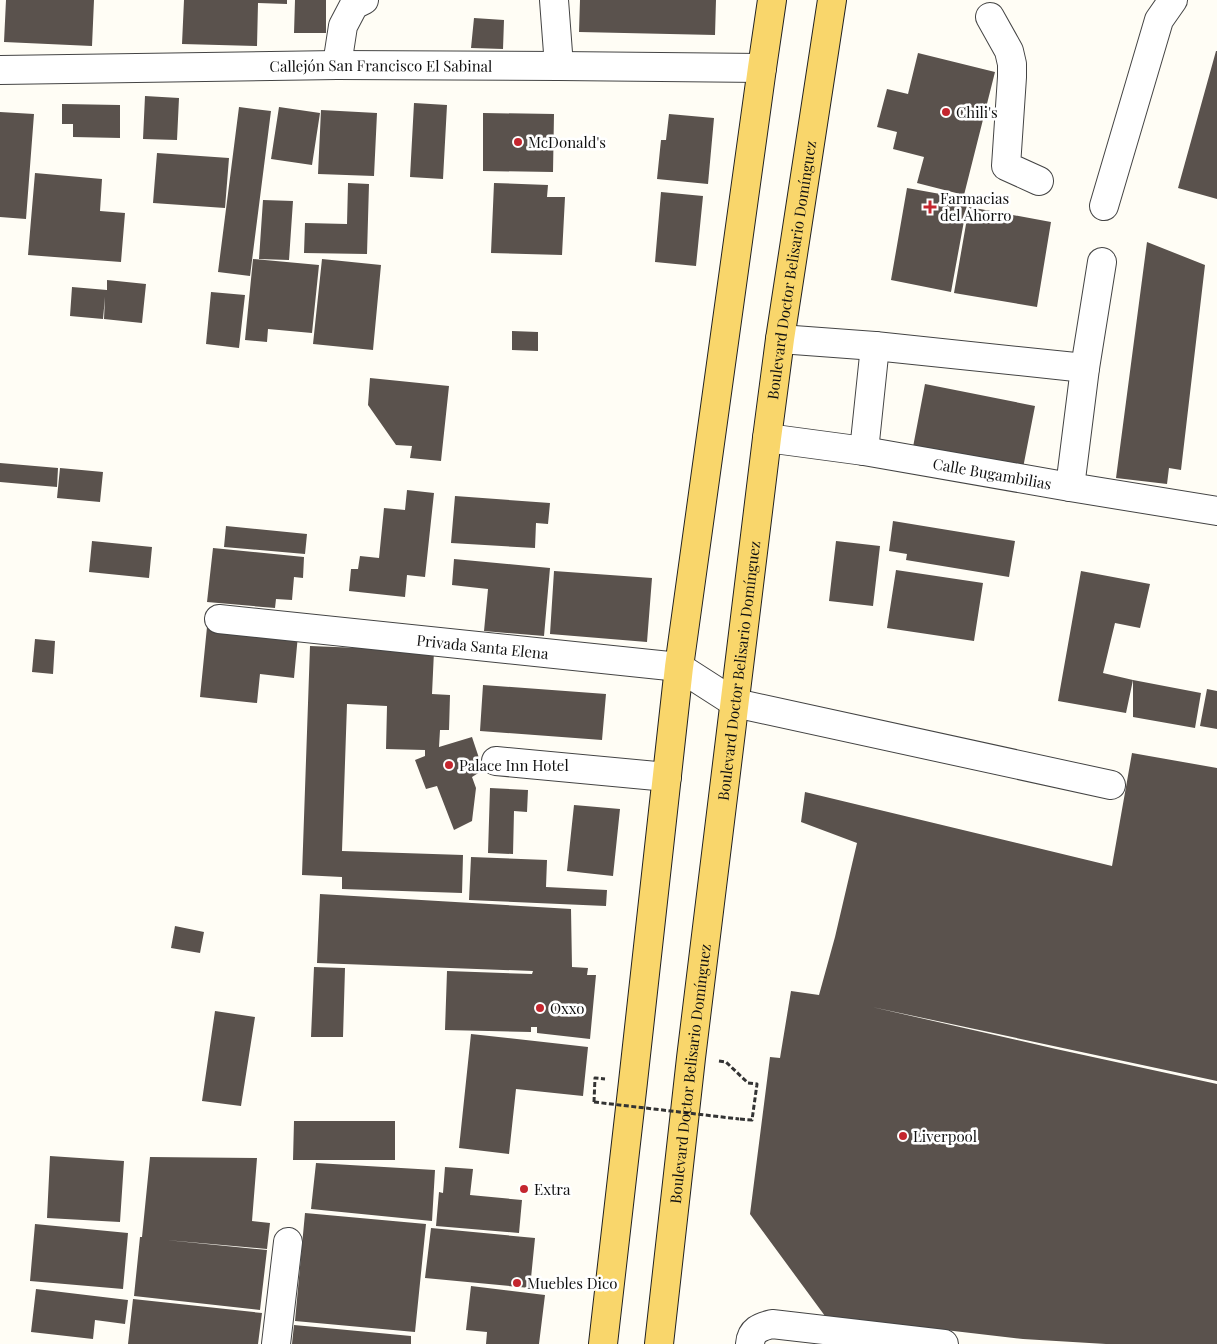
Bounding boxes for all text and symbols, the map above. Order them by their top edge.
street label: Callejón San Francisco El Sabinal [269,55,492,76]
place label: Chili's [956,102,998,122]
marker: Chili's [940,106,952,118]
place label: McDonald's [528,132,606,152]
marker: McDonald's [512,136,524,148]
street label: Boulevard Doctor Belisario Domínguez [762,139,820,401]
place label: Farmacias del Ahorro [940,188,1012,225]
marker: Farmacias del Ahorro [924,201,936,213]
street label: Calle Bugambilias [931,453,1053,494]
street label: Boulevard Doctor Belisario Domínguez [713,540,764,802]
street label: Privada Santa Elena [416,630,550,663]
place label: Palace Inn Hotel [459,755,569,775]
marker: Palace Inn Hotel [443,759,455,771]
street label: Boulevard Doctor Belisario Domínguez [665,943,715,1205]
place label: Oxxo [550,998,584,1018]
marker: Oxxo [534,1002,546,1014]
place label: Liverpool [913,1126,977,1146]
marker: Liverpool [897,1130,909,1142]
place label: Extra [534,1179,571,1199]
marker: Extra [518,1183,530,1195]
place label: Muebles Dico [527,1273,617,1293]
marker: Muebles Dico [511,1277,523,1289]

